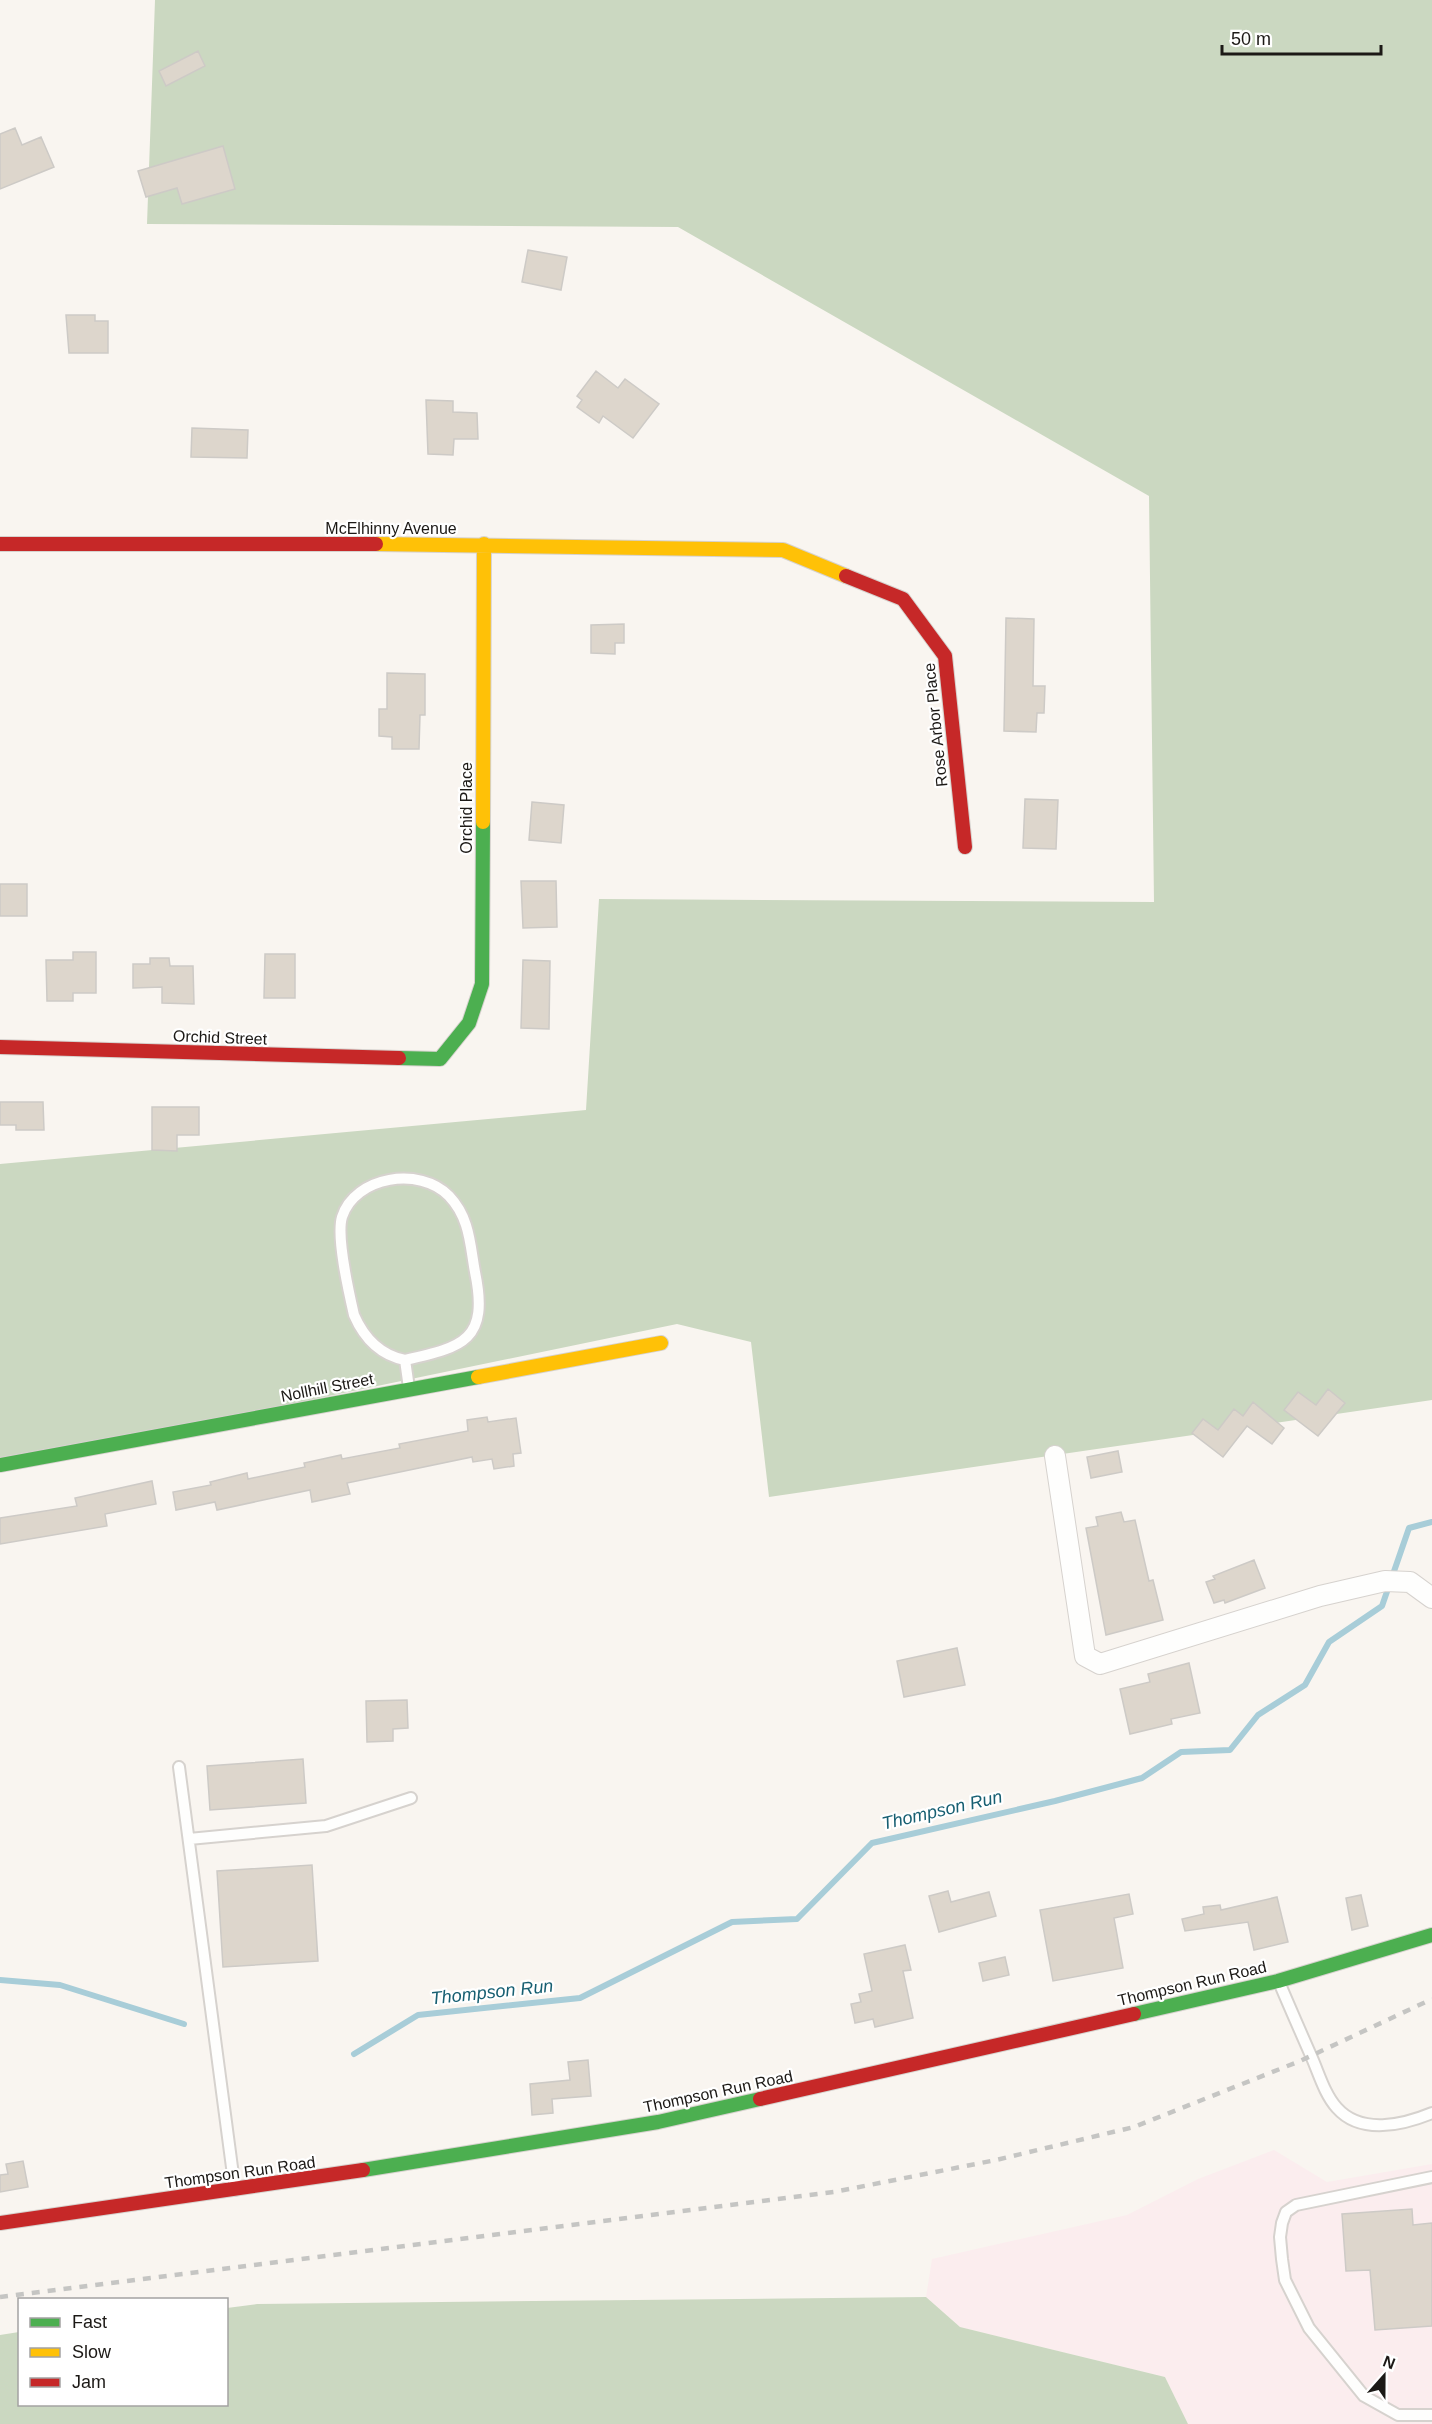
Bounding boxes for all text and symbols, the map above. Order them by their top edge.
scale bar [1222,18,1381,56]
text: 50 m [1231,29,1271,49]
street label: McElhinny Avenue [325,520,457,537]
street label: Rose Arbor Place [921,662,950,788]
street label: Orchid Place [458,762,475,854]
street label: Orchid Street [173,1027,268,1048]
street label: Nollhill Street [279,1370,376,1405]
water label: Thompson Run [880,1786,1004,1834]
street label: Thompson Run Road [1116,1958,1268,2009]
water label: Thompson Run [430,1976,554,2008]
street label: Thompson Run Road [642,2067,794,2116]
street label: Thompson Run Road [164,2153,317,2191]
legend [18,2298,228,2406]
text: Fast [72,2312,107,2332]
text: Slow [72,2342,112,2362]
north arrow [1354,2346,1414,2406]
text: N [1381,2352,1398,2372]
text: Jam [72,2372,106,2392]

